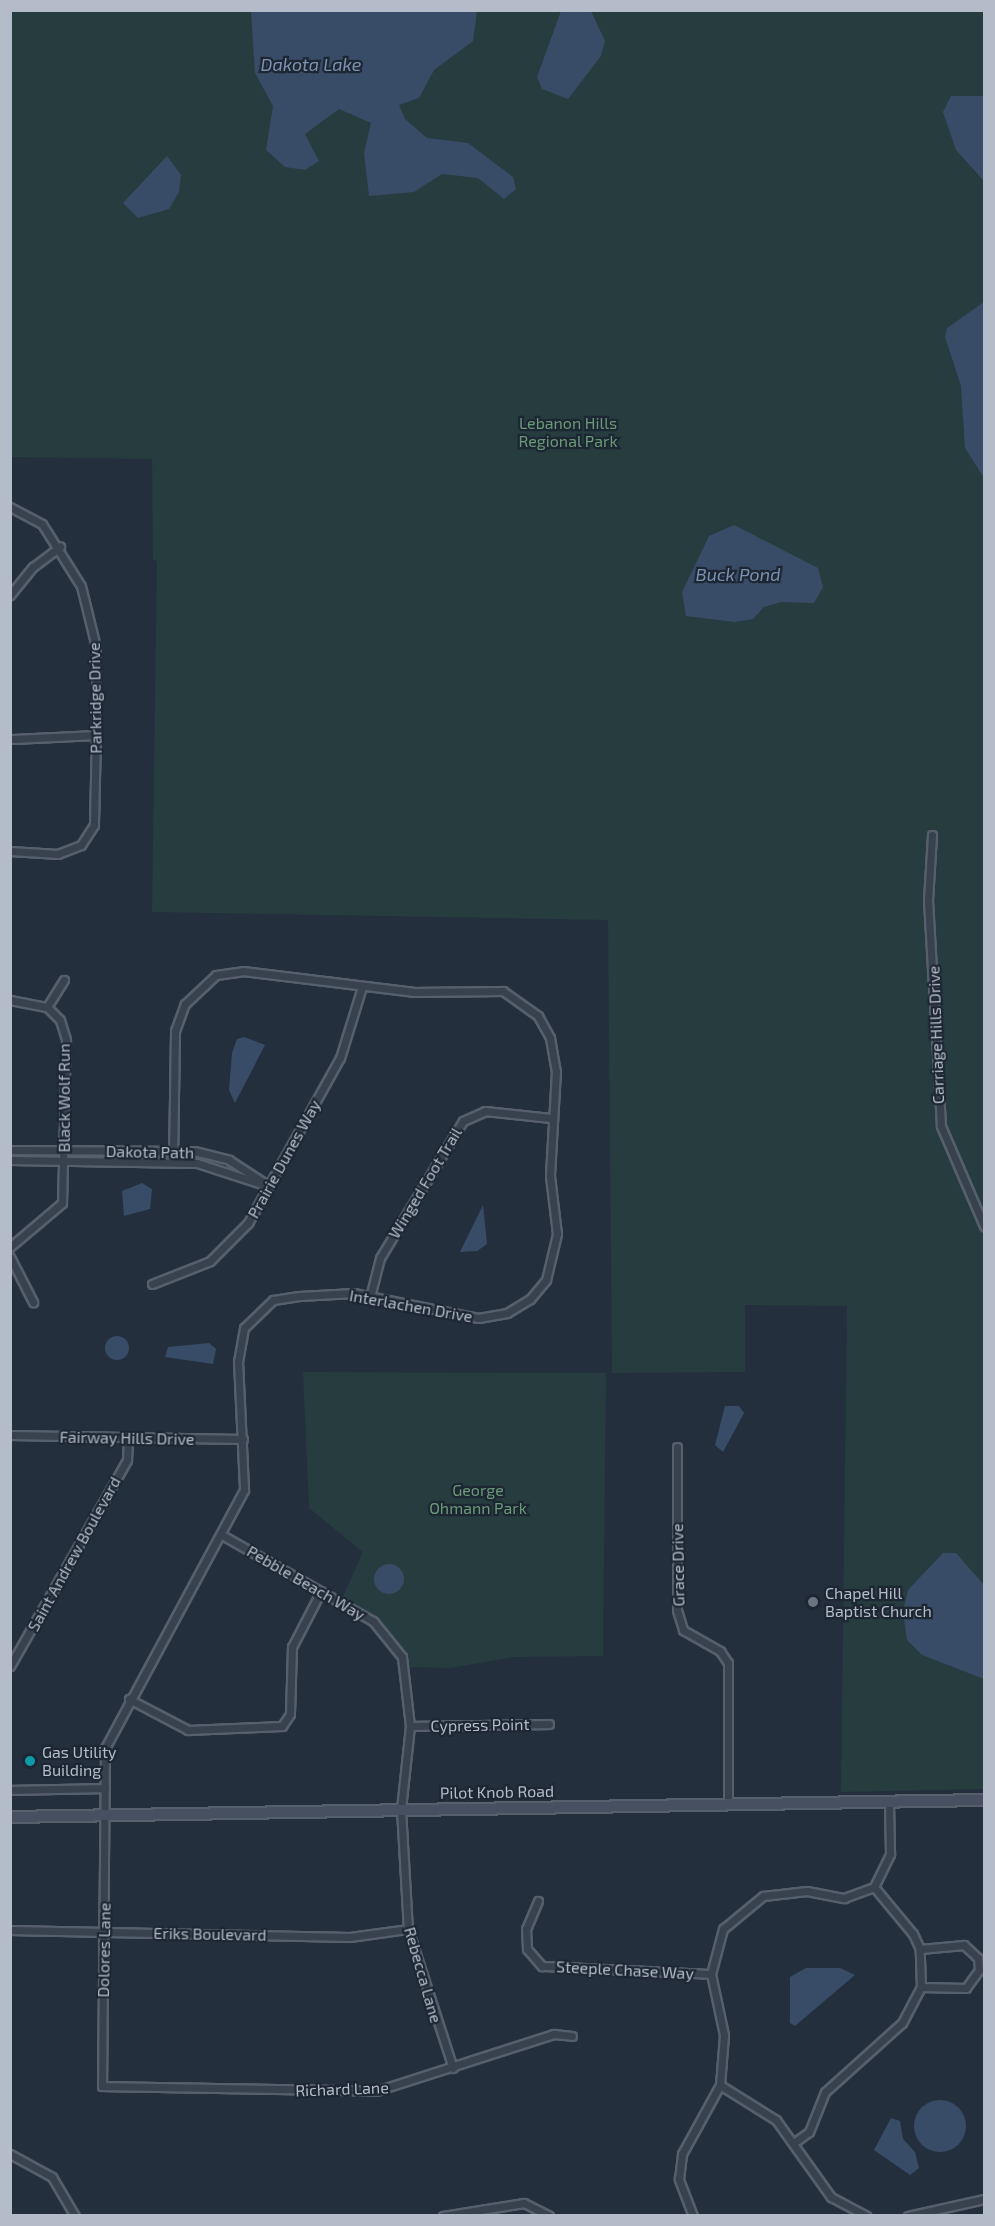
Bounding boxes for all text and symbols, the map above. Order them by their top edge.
water label: Dakota Lake [260,53,362,75]
park label: Lebanon Hills Regional Park [518,413,618,451]
water label: Buck Pond [696,563,780,585]
street label: Parkridge Drive [84,642,106,754]
street label: Carriage Hills Drive [924,966,948,1104]
street label: Black Wolf Run [54,1043,74,1153]
street label: Prairie Dunes Way [243,1096,325,1222]
street label: Winged Foot Trail [384,1124,466,1242]
street label: Dakota Path [106,1142,194,1162]
street label: Interlachen Drive [348,1286,474,1326]
street label: Fairway Hills Drive [59,1427,195,1449]
street label: Saint Andrew Boulevard [23,1473,125,1635]
park label: George Ohmann Park [429,1480,527,1518]
street label: Grace Drive [668,1523,688,1607]
street label: Pebble Beach Way [243,1541,369,1625]
place label: Chapel Hill Baptist Church [825,1583,932,1621]
marker: Chapel Hill Baptist Church [806,1595,820,1609]
street label: Cypress Point [430,1715,530,1735]
place label: Gas Utility Building [42,1742,117,1780]
marker: Gas Utility Building [23,1754,37,1768]
street label: Pilot Knob Road [440,1781,554,1803]
street label: Dolores Lane [94,1902,114,1998]
street label: Eriks Boulevard [153,1923,267,1945]
street label: Rebecca Lane [400,1925,446,2025]
street label: Steeple Chase Way [556,1957,694,1983]
street label: Richard Lane [295,2078,389,2100]

